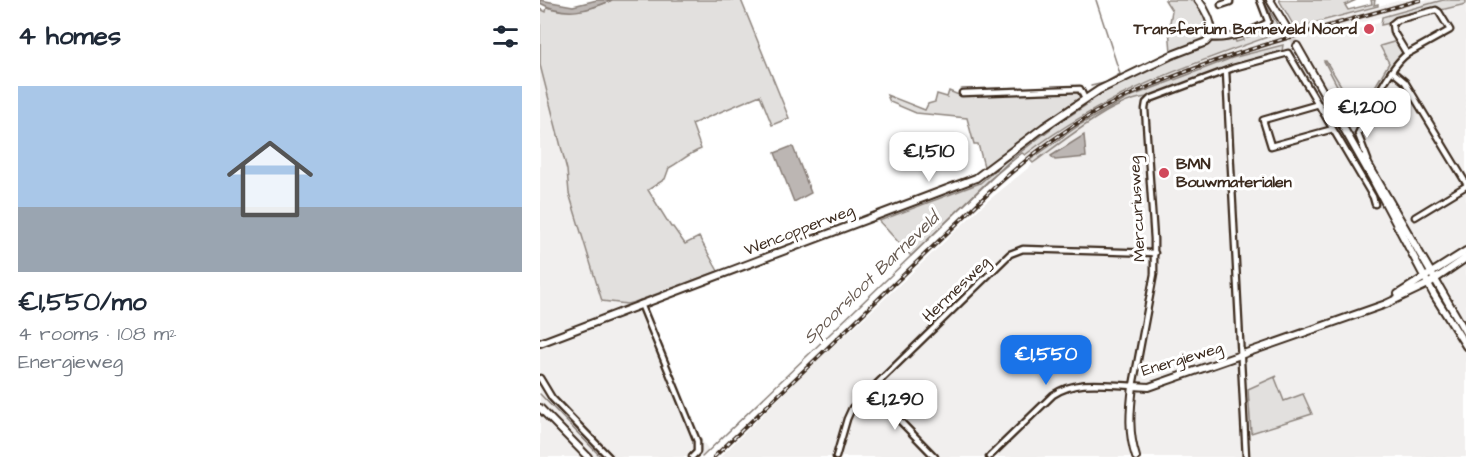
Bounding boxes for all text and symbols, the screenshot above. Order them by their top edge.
text: 4 homes [18,18,121,54]
place label: Transferium Barneveld Noord [1133,18,1358,40]
icon: filters [489,20,522,53]
marker: Transferium Barneveld Noord [1362,22,1376,36]
pin: €1,200 [1318,88,1416,139]
text: €1,200 [1338,93,1396,121]
icon: home [216,125,324,233]
pin: €1,510 [880,132,978,183]
text: €1,510 [903,137,955,165]
place label: BMN Bouwmaterialen [1176,153,1292,193]
street label: Mercuriusweg [1123,155,1152,263]
marker: BMN Bouwmaterialen [1157,166,1171,180]
street label: Wencopperweg [741,199,857,262]
water label: Spoorsloot Barneveld [798,204,947,350]
street label: Hermesweg [917,251,995,328]
text: €1,550/mo [18,284,147,320]
text: 4 rooms · 108 m² [18,320,177,348]
pin: €1,550 [997,335,1095,386]
street label: Energieweg [1139,336,1226,383]
text: €1,550 [1015,340,1077,368]
text: Energieweg [18,348,123,376]
pin: €1,290 [846,380,944,431]
text: €1,290 [866,385,924,413]

